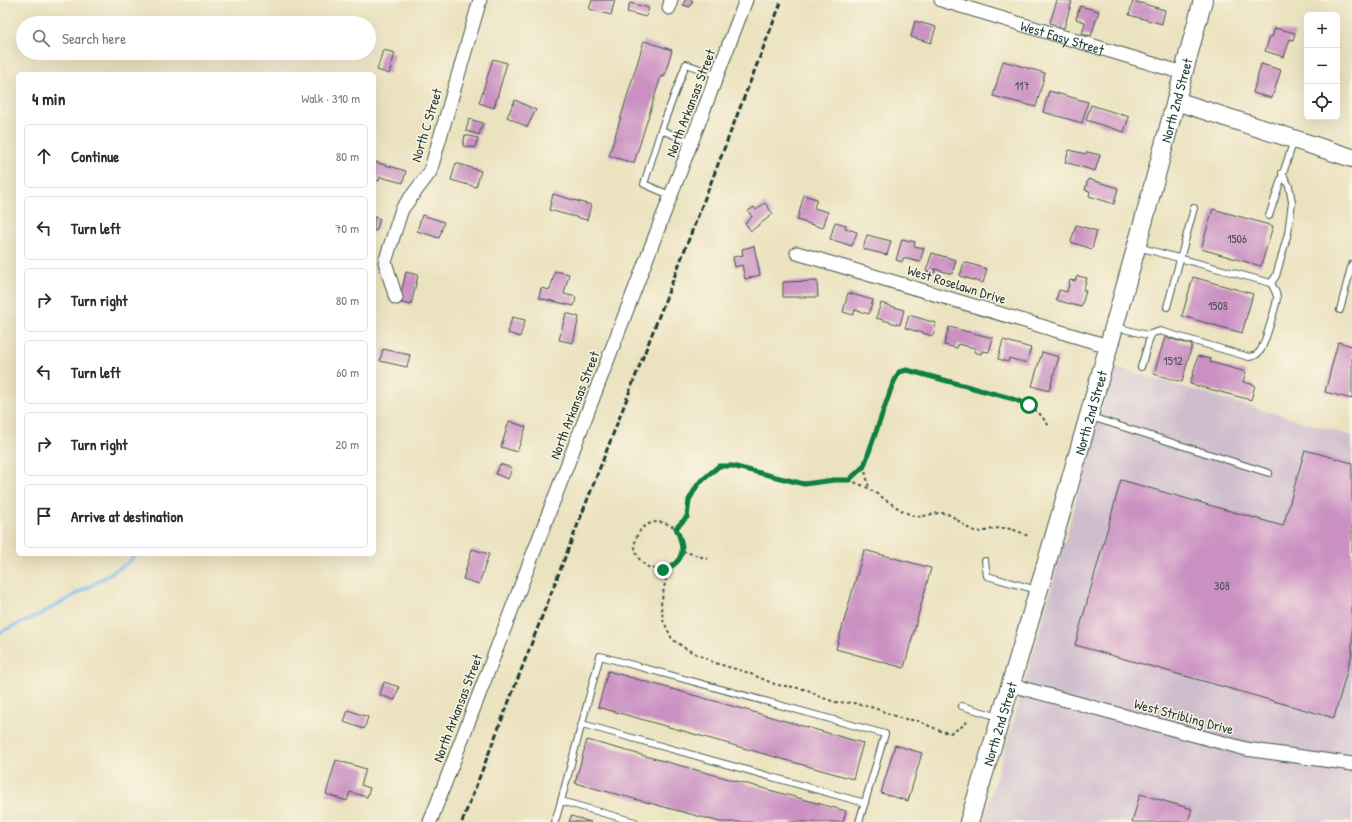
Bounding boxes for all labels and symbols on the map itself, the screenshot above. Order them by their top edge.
street label: West Easy Street [1018,15,1107,58]
street label: North Arkansas Street [661,46,719,160]
street label: North 2nd Street [1155,56,1196,144]
house number: 117 [1015,77,1029,94]
street label: North C Street [406,86,446,164]
house number: 1506 [1227,230,1247,247]
street label: West Roselawn Drive [905,260,1009,308]
house number: 1508 [1208,297,1228,314]
street label: North Arkansas Street [545,348,603,462]
house number: 1512 [1163,352,1183,369]
street label: North 2nd Street [1069,368,1111,457]
route start [1020,396,1038,414]
route end [654,561,672,579]
house number: 308 [1214,577,1230,594]
street label: North Arkansas Street [428,651,486,765]
street label: North 2nd Street [977,679,1021,768]
street label: West Stribling Drive [1132,694,1236,739]

